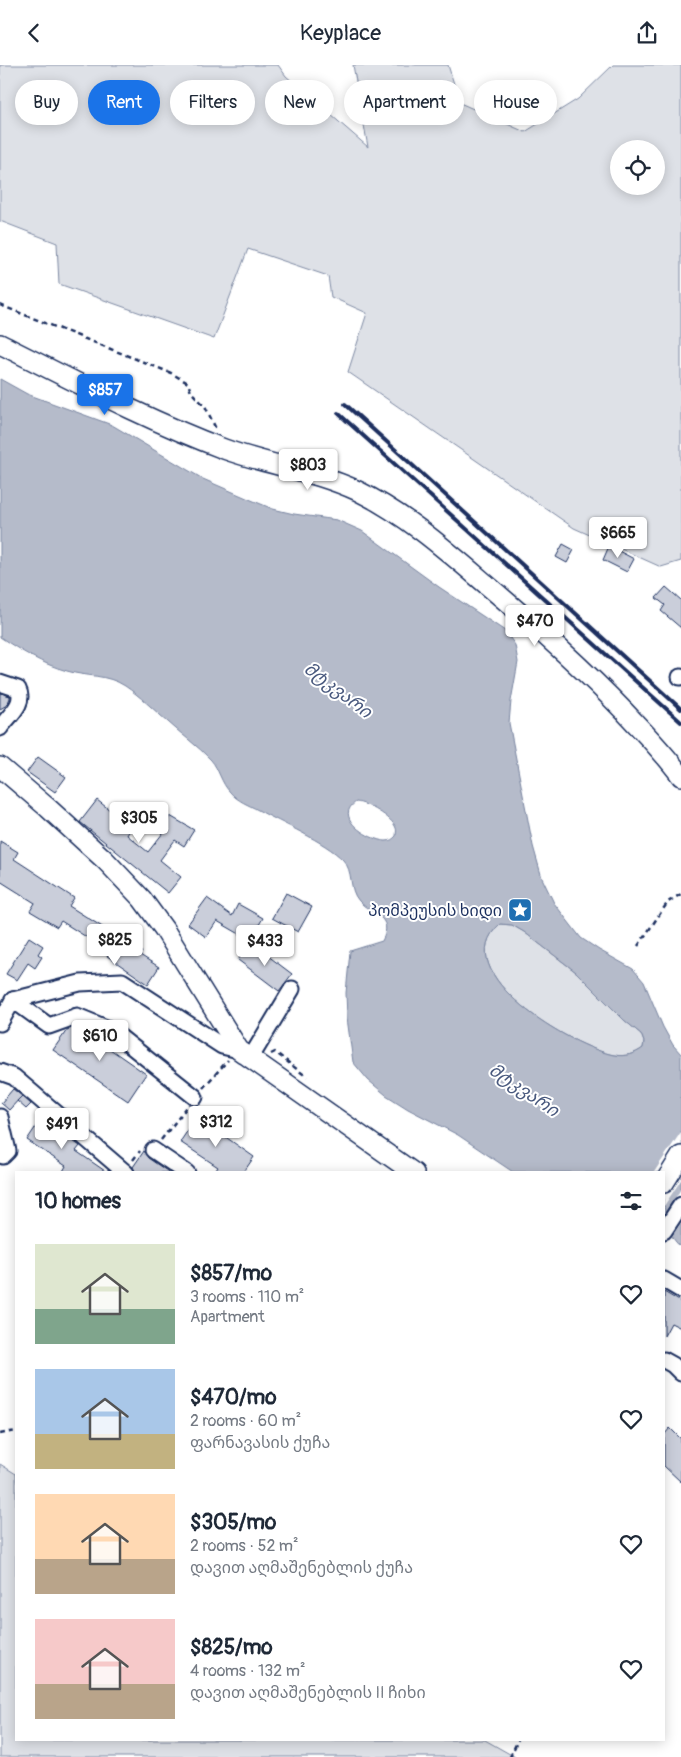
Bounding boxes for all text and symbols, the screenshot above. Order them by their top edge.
icon: back [20,19,48,47]
text: Keyplace [300,19,381,47]
icon: share [633,19,661,47]
chip: Buy [15,80,78,125]
chip: Rent [88,80,160,125]
chip: Filters [170,80,255,125]
chip: New [265,80,334,125]
chip: Apartment [344,80,464,125]
chip: House [474,80,557,125]
map controls [610,140,665,195]
button: locate [610,140,665,195]
pin: $857 [75,373,135,416]
text: $857 [88,380,122,400]
pin: $803 [278,449,338,491]
text: $803 [290,455,326,475]
pin: $665 [588,517,648,559]
text: $665 [600,523,636,543]
pin: $470 [505,605,565,647]
text: $470 [516,611,554,631]
water label: მტკვარი [299,657,377,724]
pin: $305 [109,801,169,844]
text: $305 [120,808,158,828]
place icon: პომპეუსის ხიდი [507,897,533,923]
place label: პომპეუსის ხიდი [368,901,502,921]
pin: $825 [85,923,145,966]
pin: $433 [235,925,295,967]
text: $825 [98,930,132,950]
text: $433 [247,931,283,951]
pin: $610 [70,1019,130,1062]
text: $610 [82,1026,118,1046]
water label: მტკვარი [484,1059,564,1123]
pin: $312 [186,1105,246,1148]
pin: $491 [32,1107,92,1150]
text: $312 [200,1112,232,1132]
text: $491 [46,1114,78,1134]
icon: filters [617,1187,645,1215]
text: 10 homes [35,1188,121,1215]
text: $857/mo [190,1260,272,1287]
icon: home [75,1264,135,1324]
icon: heart [617,1280,645,1308]
text: 3 rooms · 110 m² [190,1287,304,1307]
text: Apartment [190,1307,265,1327]
text: $470/mo [190,1384,276,1411]
icon: home [75,1389,135,1449]
icon: heart [617,1405,645,1433]
text: 2 rooms · 60 m² [190,1411,301,1431]
text: ფარნავასის ქუჩა [190,1433,330,1453]
text: $305/mo [190,1509,276,1536]
icon: home [75,1514,135,1574]
icon: heart [617,1530,645,1558]
text: 2 rooms · 52 m² [190,1536,299,1556]
text: დავით აღმაშენებლის ქუჩა [190,1558,413,1578]
text: $825/mo [190,1634,273,1661]
icon: home [75,1639,135,1699]
icon: heart [617,1655,645,1683]
text: 4 rooms · 132 m² [190,1661,305,1681]
text: დავით აღმაშენებლის II ჩიხი [190,1683,426,1703]

